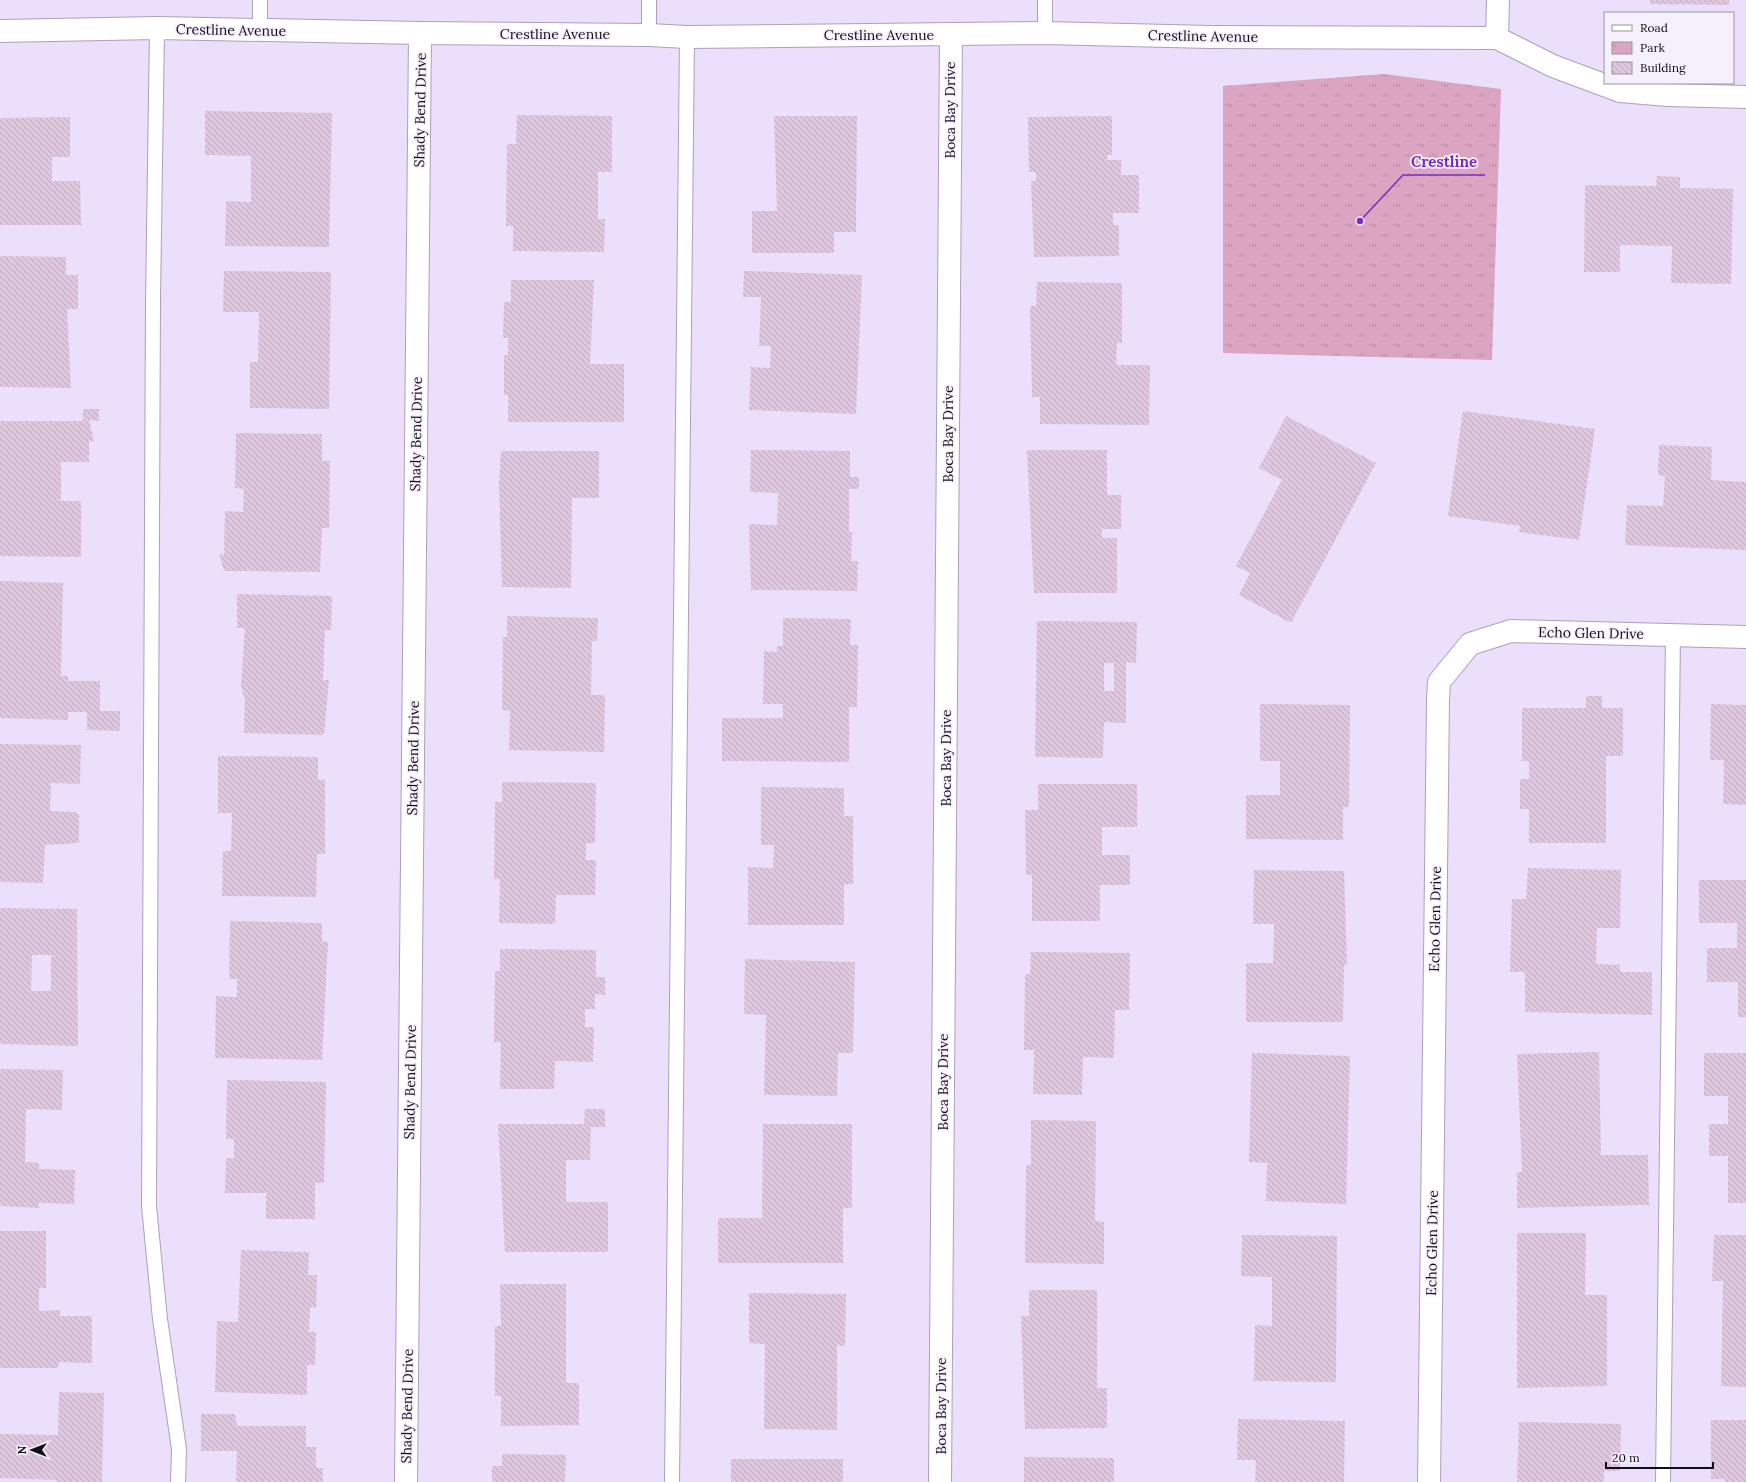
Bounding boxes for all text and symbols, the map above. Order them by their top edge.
legend [1604,12,1734,84]
street label: Crestline Avenue [176,20,287,40]
text: Road [1640,20,1668,35]
street label: Crestline Avenue [500,25,611,43]
street label: Crestline Avenue [824,26,935,44]
street label: Crestline Avenue [1148,26,1259,46]
text: Park [1640,40,1666,55]
street label: Shady Bend Drive [410,52,430,168]
text: Building [1640,60,1686,75]
street label: Boca Bay Drive [941,61,959,159]
callout: Crestline [1403,148,1485,175]
text: Crestline [1411,152,1477,171]
street label: Shady Bend Drive [406,376,426,492]
street label: Boca Bay Drive [939,385,957,483]
street label: Echo Glen Drive [1538,623,1644,643]
street label: Shady Bend Drive [403,700,423,816]
street label: Boca Bay Drive [937,709,955,807]
street label: Echo Glen Drive [1425,866,1445,972]
street label: Shady Bend Drive [400,1024,420,1140]
street label: Boca Bay Drive [934,1033,952,1131]
street label: Echo Glen Drive [1422,1190,1442,1296]
street label: Shady Bend Drive [397,1348,417,1464]
street label: Boca Bay Drive [932,1357,950,1455]
north arrow [12,1430,52,1470]
scale bar [1606,1444,1713,1470]
text: N [15,1445,29,1454]
text: 20 m [1612,1450,1640,1465]

